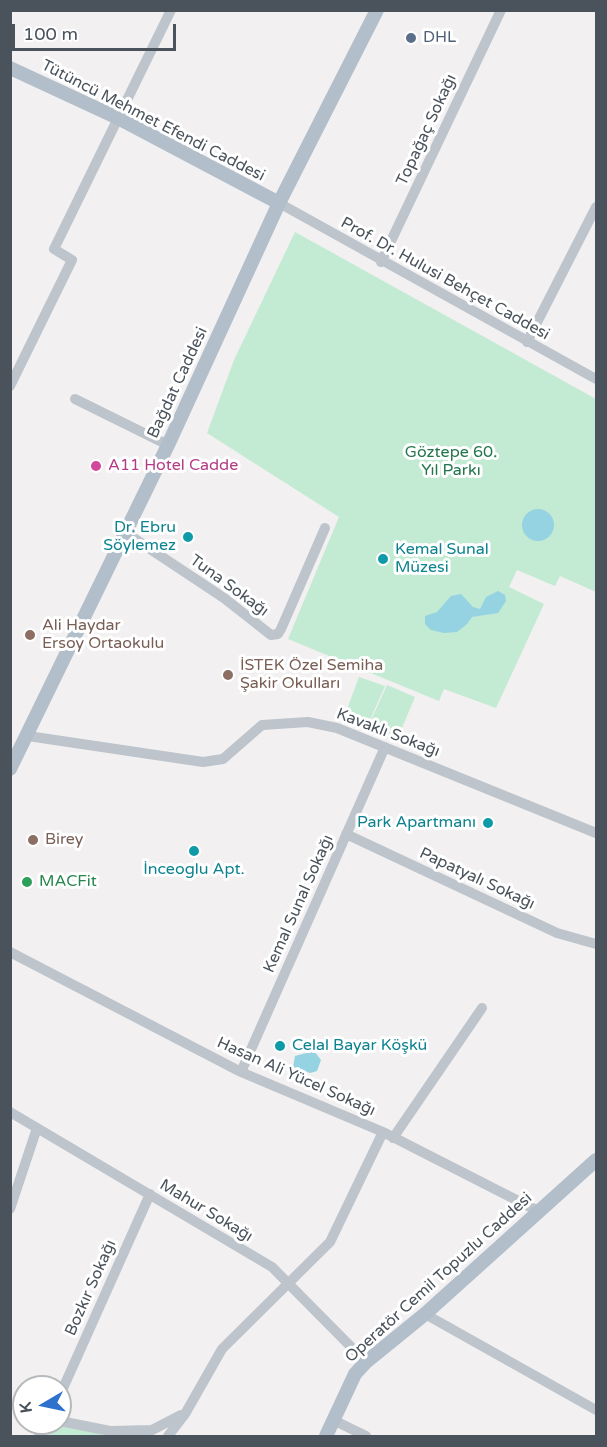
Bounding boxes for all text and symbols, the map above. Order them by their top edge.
scale bar [15,12,178,50]
text: 100 m [23,23,78,45]
place label: DHL [423,28,456,48]
marker: DHL [404,31,418,45]
street label: Tütüncü Mehmet Efendi Caddesi [38,56,268,186]
street label: Topağaç Sokağı [393,71,461,189]
street label: Prof. Dr. Hulusi Behçet Caddesi [337,213,553,345]
street label: Bağdat Caddesi [144,324,212,442]
park label: Göztepe 60. Yıl Parkı [405,443,497,481]
place label: A11 Hotel Cadde [108,456,238,476]
marker: A11 Hotel Cadde [89,459,103,473]
place label: Dr. Ebru Söylemez [103,518,176,556]
marker: Dr. Ebru Söylemez [181,530,195,544]
place label: Kemal Sunal Müzesi [395,540,489,578]
street label: Tuna Sokağı [186,551,272,621]
marker: Kemal Sunal Müzesi [376,552,390,566]
place label: Ali Haydar Ersoy Ortaokulu [42,616,164,654]
marker: Ali Haydar Ersoy Ortaokulu [23,628,37,642]
place label: İSTEK Özel Semiha Şakir Okulları [240,656,383,694]
marker: İSTEK Özel Semiha Şakir Okulları [221,668,235,682]
street label: Kavaklı Sokağı [334,705,442,761]
place label: Park Apartmanı [357,813,476,833]
marker: Park Apartmanı [481,816,495,830]
place label: Birey [45,830,83,850]
street label: Kemal Sunal Sokağı [260,832,338,976]
marker: Birey [26,833,40,847]
marker: İnceoglu Apt. [187,844,201,858]
street label: Papatyalı Sokağı [416,844,538,914]
place label: İnceoglu Apt. [143,860,245,880]
place label: MACFit [39,872,97,892]
marker: MACFit [20,875,34,889]
street label: Hasan Ali Yücel Sokağı [214,1033,378,1121]
place label: Celal Bayar Köşkü [292,1036,427,1056]
marker: Celal Bayar Köşkü [273,1039,287,1053]
street label: Mahur Sokağı [156,1176,256,1246]
street label: Operatör Cemil Topuzlu Caddesi [342,1189,536,1367]
street label: Bozkır Sokağı [61,1237,121,1339]
north arrow [12,1375,72,1435]
text: K [15,1401,37,1414]

